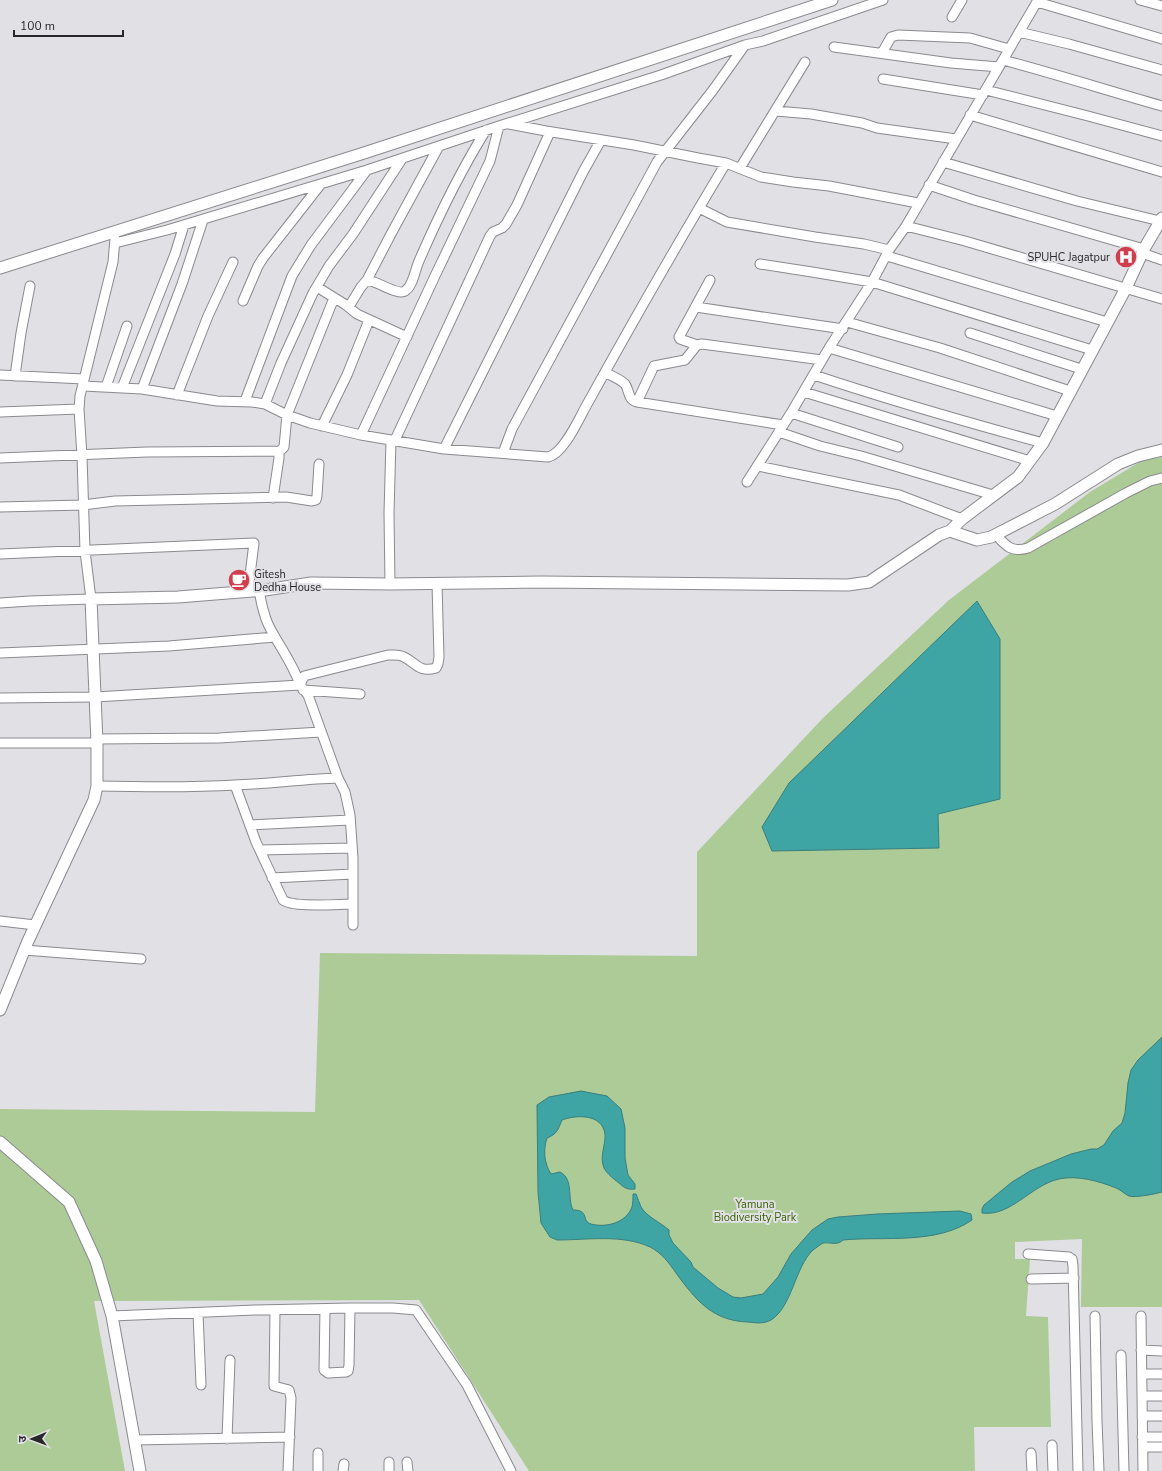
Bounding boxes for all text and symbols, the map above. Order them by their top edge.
scale bar [14,12,123,38]
text: 100 m [20,18,55,34]
hospital icon: SPUHC Jagatpur [1113,244,1139,270]
place label: SPUHC Jagatpur [1028,250,1110,265]
cafe icon: Gitesh Dedha House [226,567,252,593]
place label: Gitesh Dedha House [254,567,321,595]
park label: Yamuna Biodiversity Park [714,1197,797,1225]
north arrow [12,1419,52,1459]
text: उ [15,1435,30,1443]

